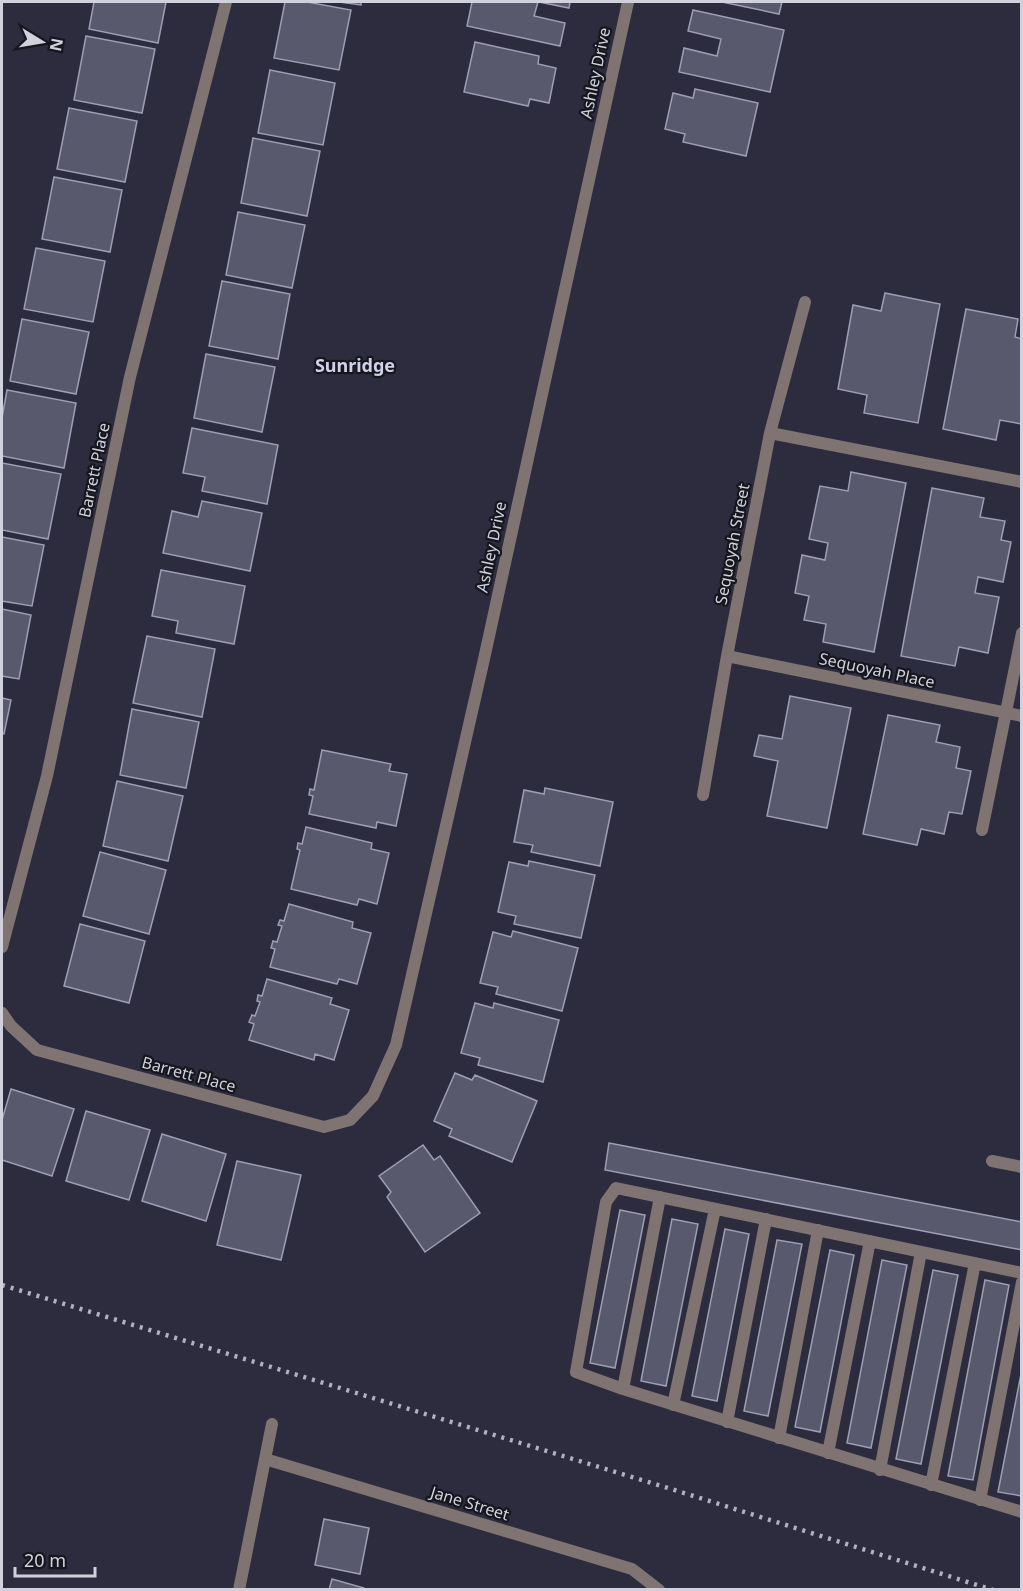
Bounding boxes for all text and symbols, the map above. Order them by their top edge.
north arrow [12,12,72,72]
street label: Ashley Drive [575,25,615,121]
text: N [45,36,69,53]
district label: Sunridge [315,353,395,377]
street label: Barrett Place [73,421,115,519]
street label: Sequoyah Street [709,481,755,606]
street label: Ashley Drive [471,499,511,595]
street label: Sequoyah Place [817,647,937,693]
street label: Barrett Place [140,1051,238,1097]
street label: Jane Street [426,1480,512,1525]
scale bar [15,1540,94,1578]
text: 20 m [24,1548,66,1572]

